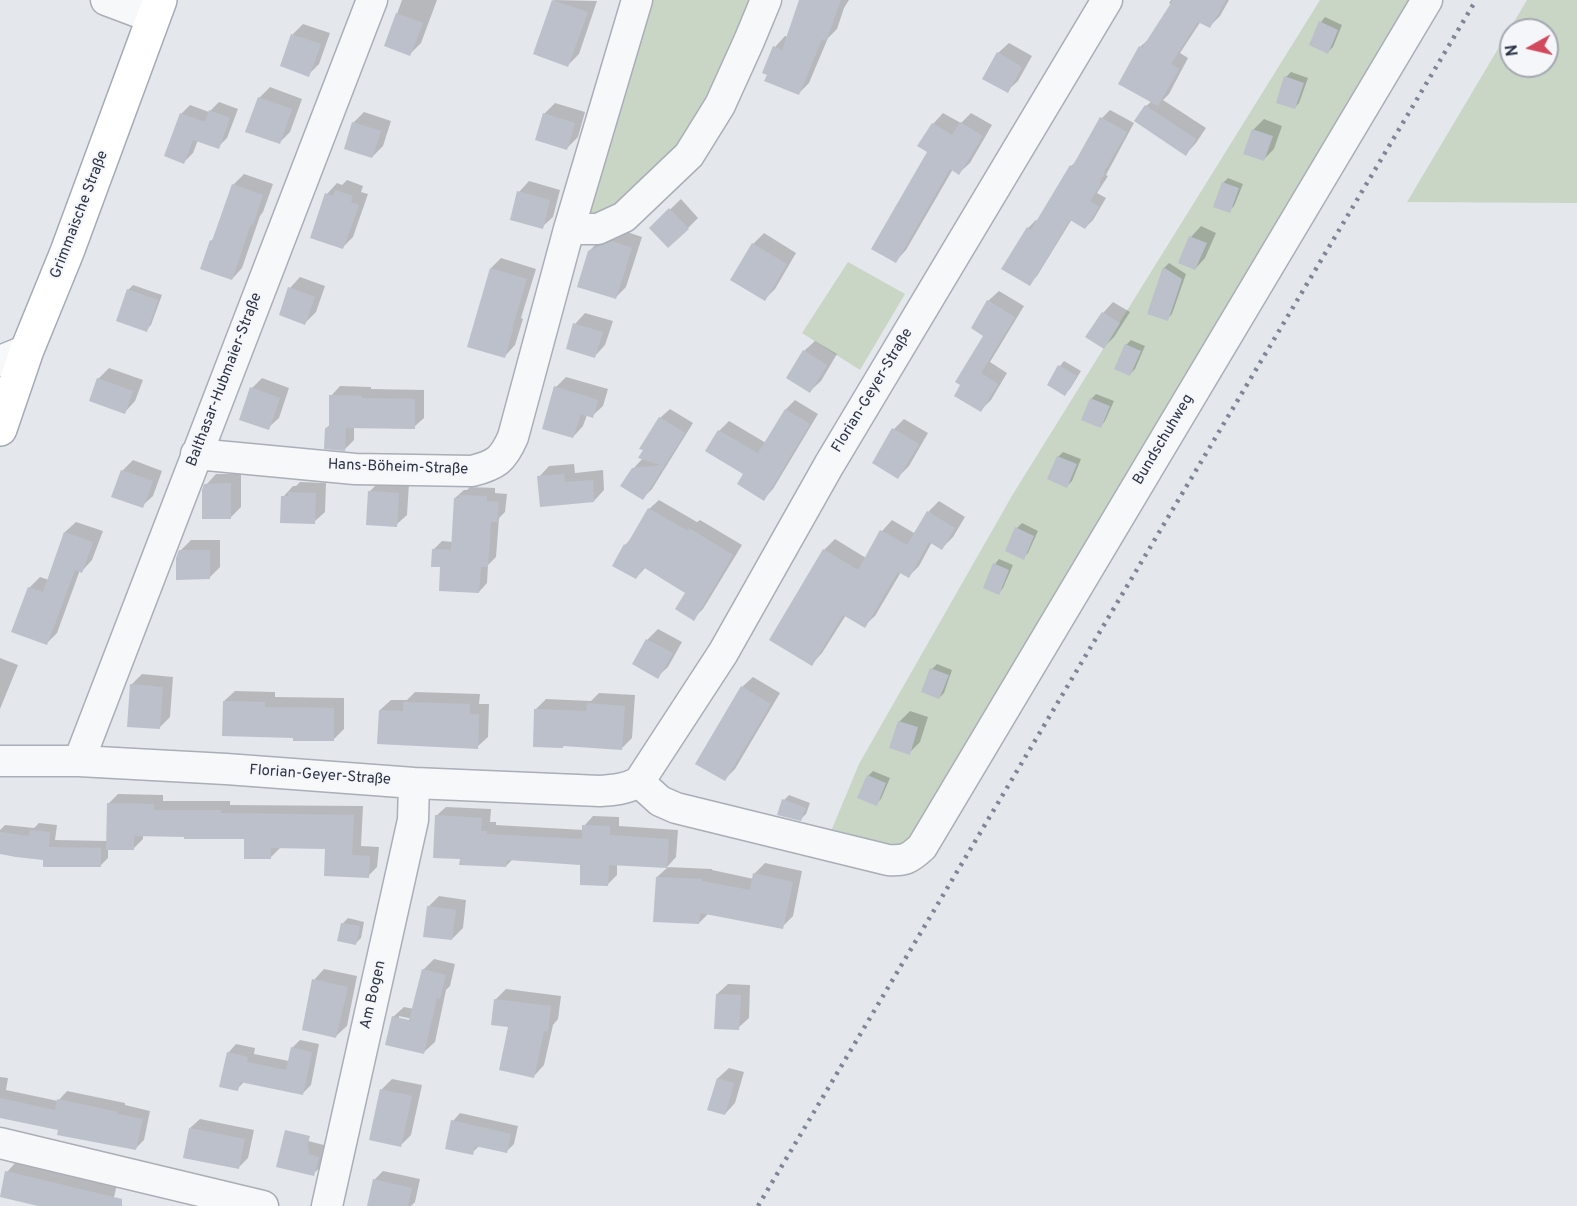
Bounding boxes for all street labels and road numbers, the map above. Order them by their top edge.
street label: Grimmaische Straße [47,148,113,282]
street label: Balthasar-Hubmaier-Straße [183,290,267,470]
street label: Florian-Geyer-Straße [829,326,917,456]
street label: Bundschuhweg [1130,391,1198,489]
street label: Hans-Böheim-Straße [328,457,468,479]
street label: Florian-Geyer-Straße [249,762,391,790]
street label: Am Bogen [357,959,391,1031]

